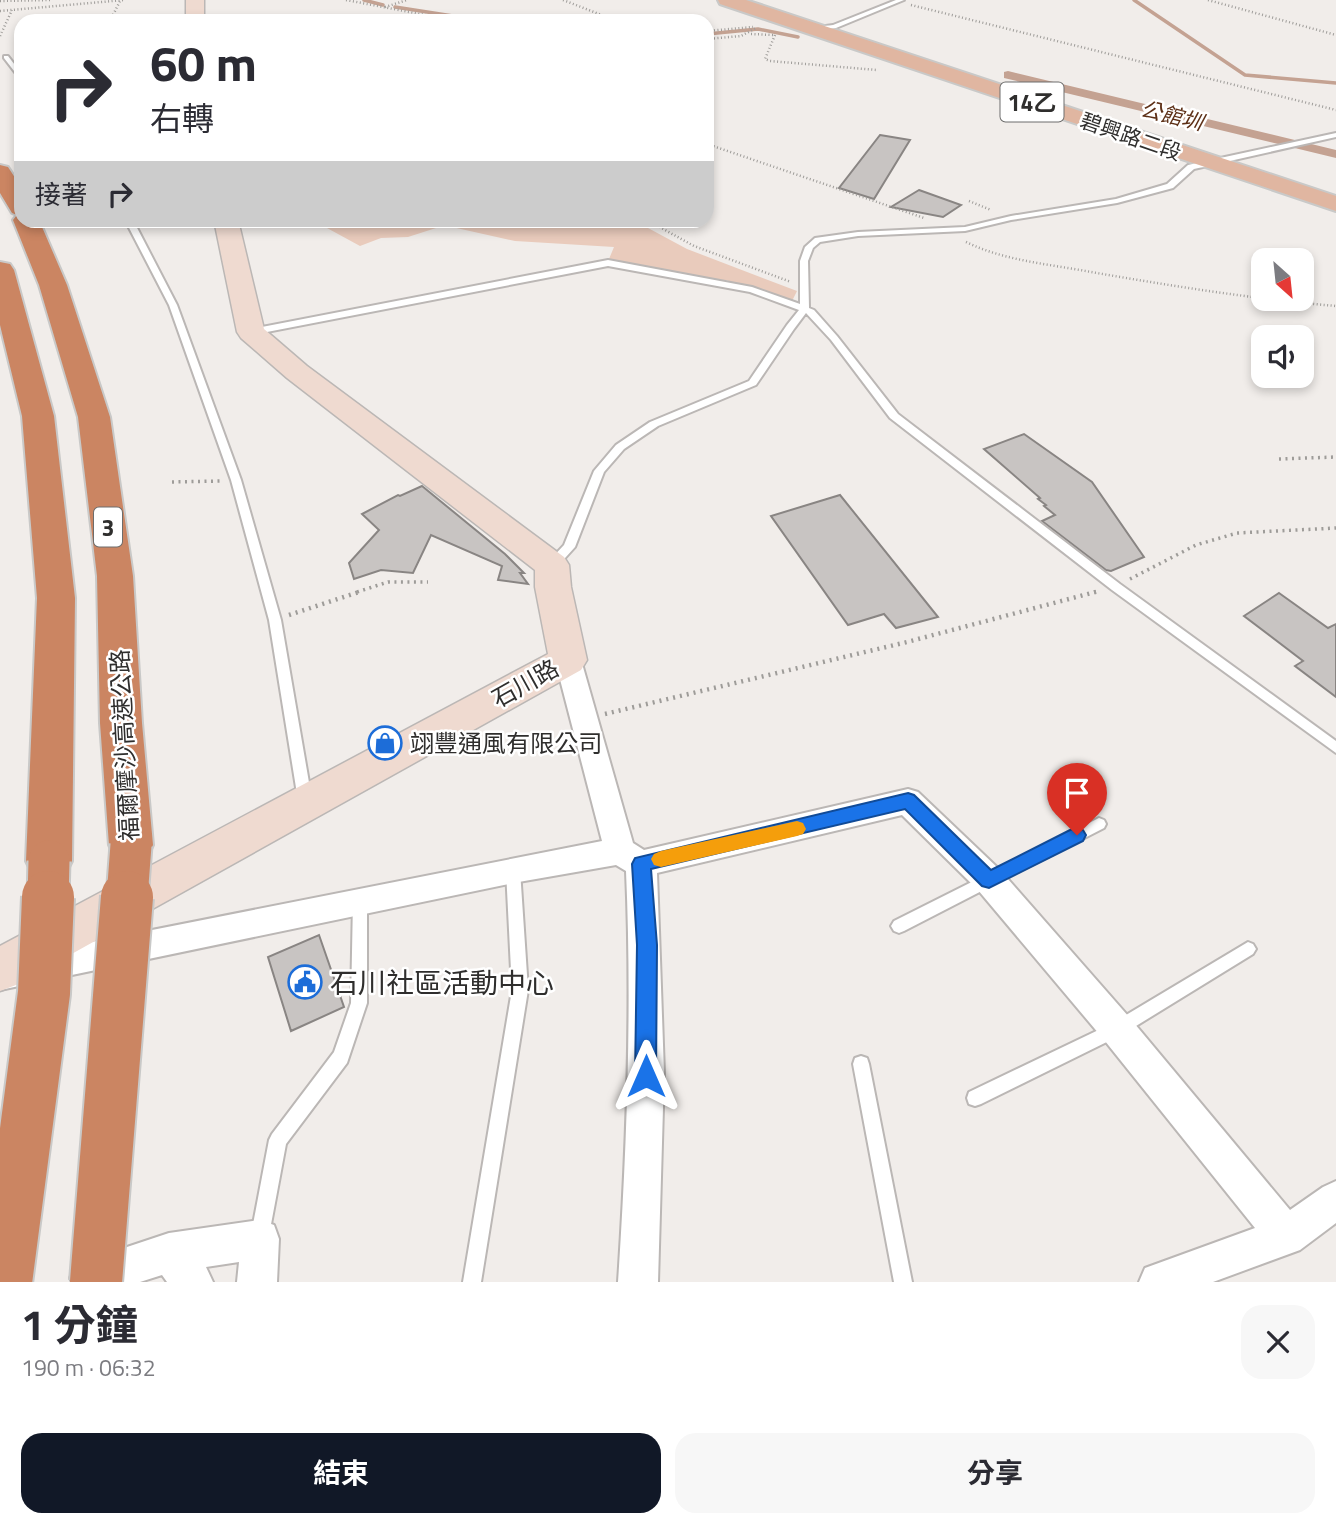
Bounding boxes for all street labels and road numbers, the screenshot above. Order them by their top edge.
road number: 14乙 [1000,82,1064,122]
street label: 碧興路二段 [1076,104,1186,168]
road number: 3 [94,508,122,547]
street label: 福爾摩沙高速公路 [101,648,147,842]
street label: 石川路 [485,650,565,716]

